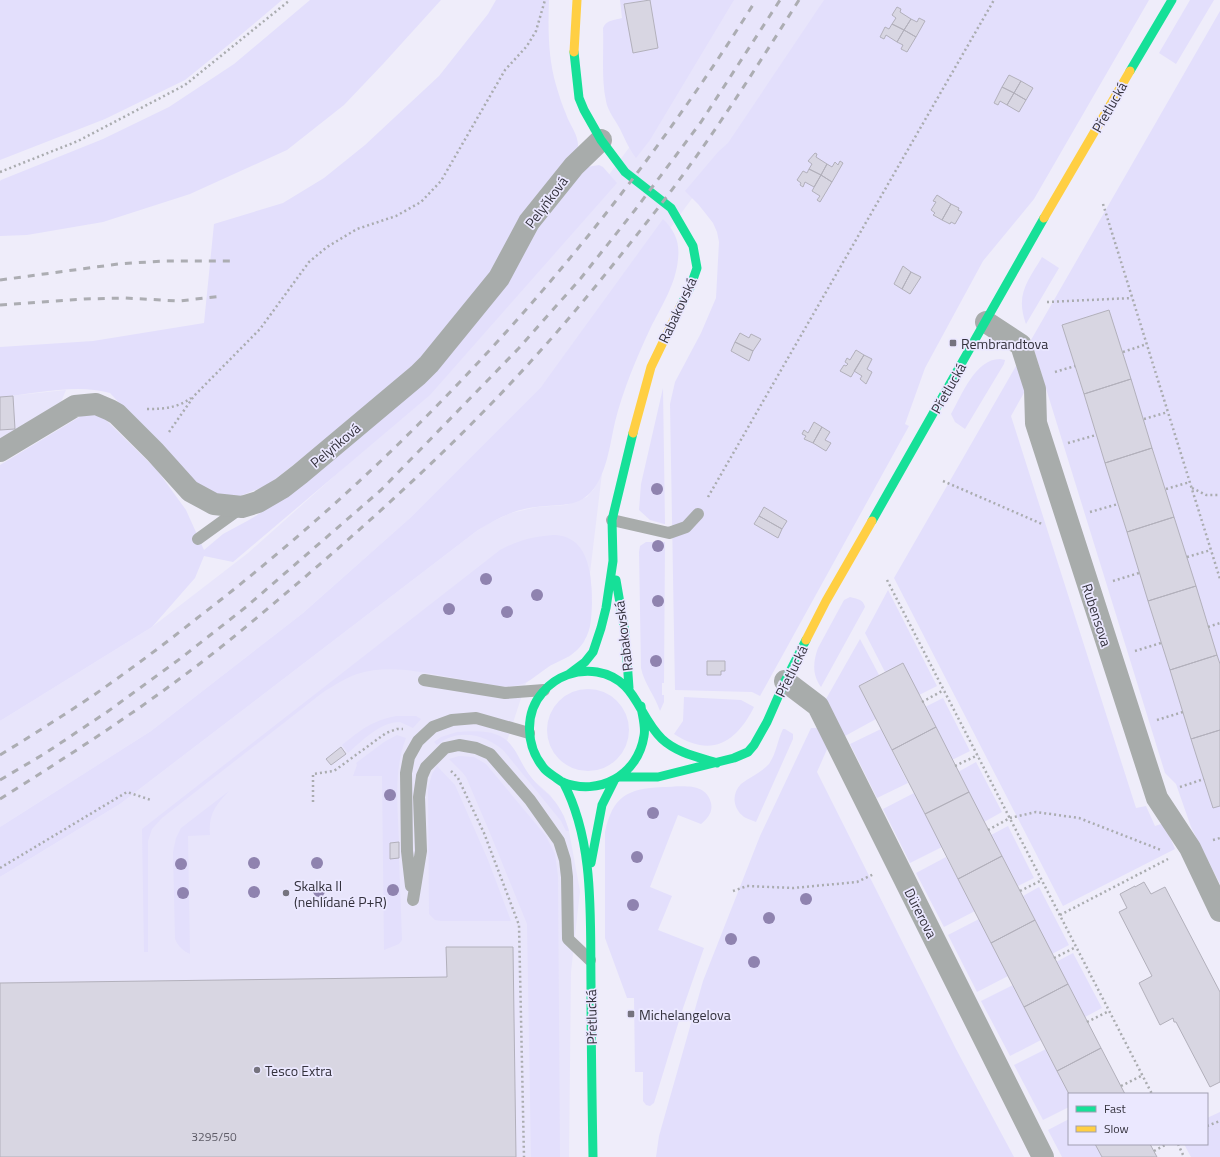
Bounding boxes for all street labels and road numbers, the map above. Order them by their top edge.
street label: Přetlucká [1086,78,1132,136]
street label: Pelyňková [519,172,573,232]
street label: Rabakovská [653,274,701,346]
street label: Přetlucká [925,359,971,417]
street label: Pelyňková [305,418,365,472]
street label: Rubensova [1077,581,1117,649]
street label: Rabakovská [608,600,638,672]
street label: Přetlucká [769,641,813,701]
street label: Dürerova [899,884,943,942]
street label: Přetlucká [580,989,602,1045]

